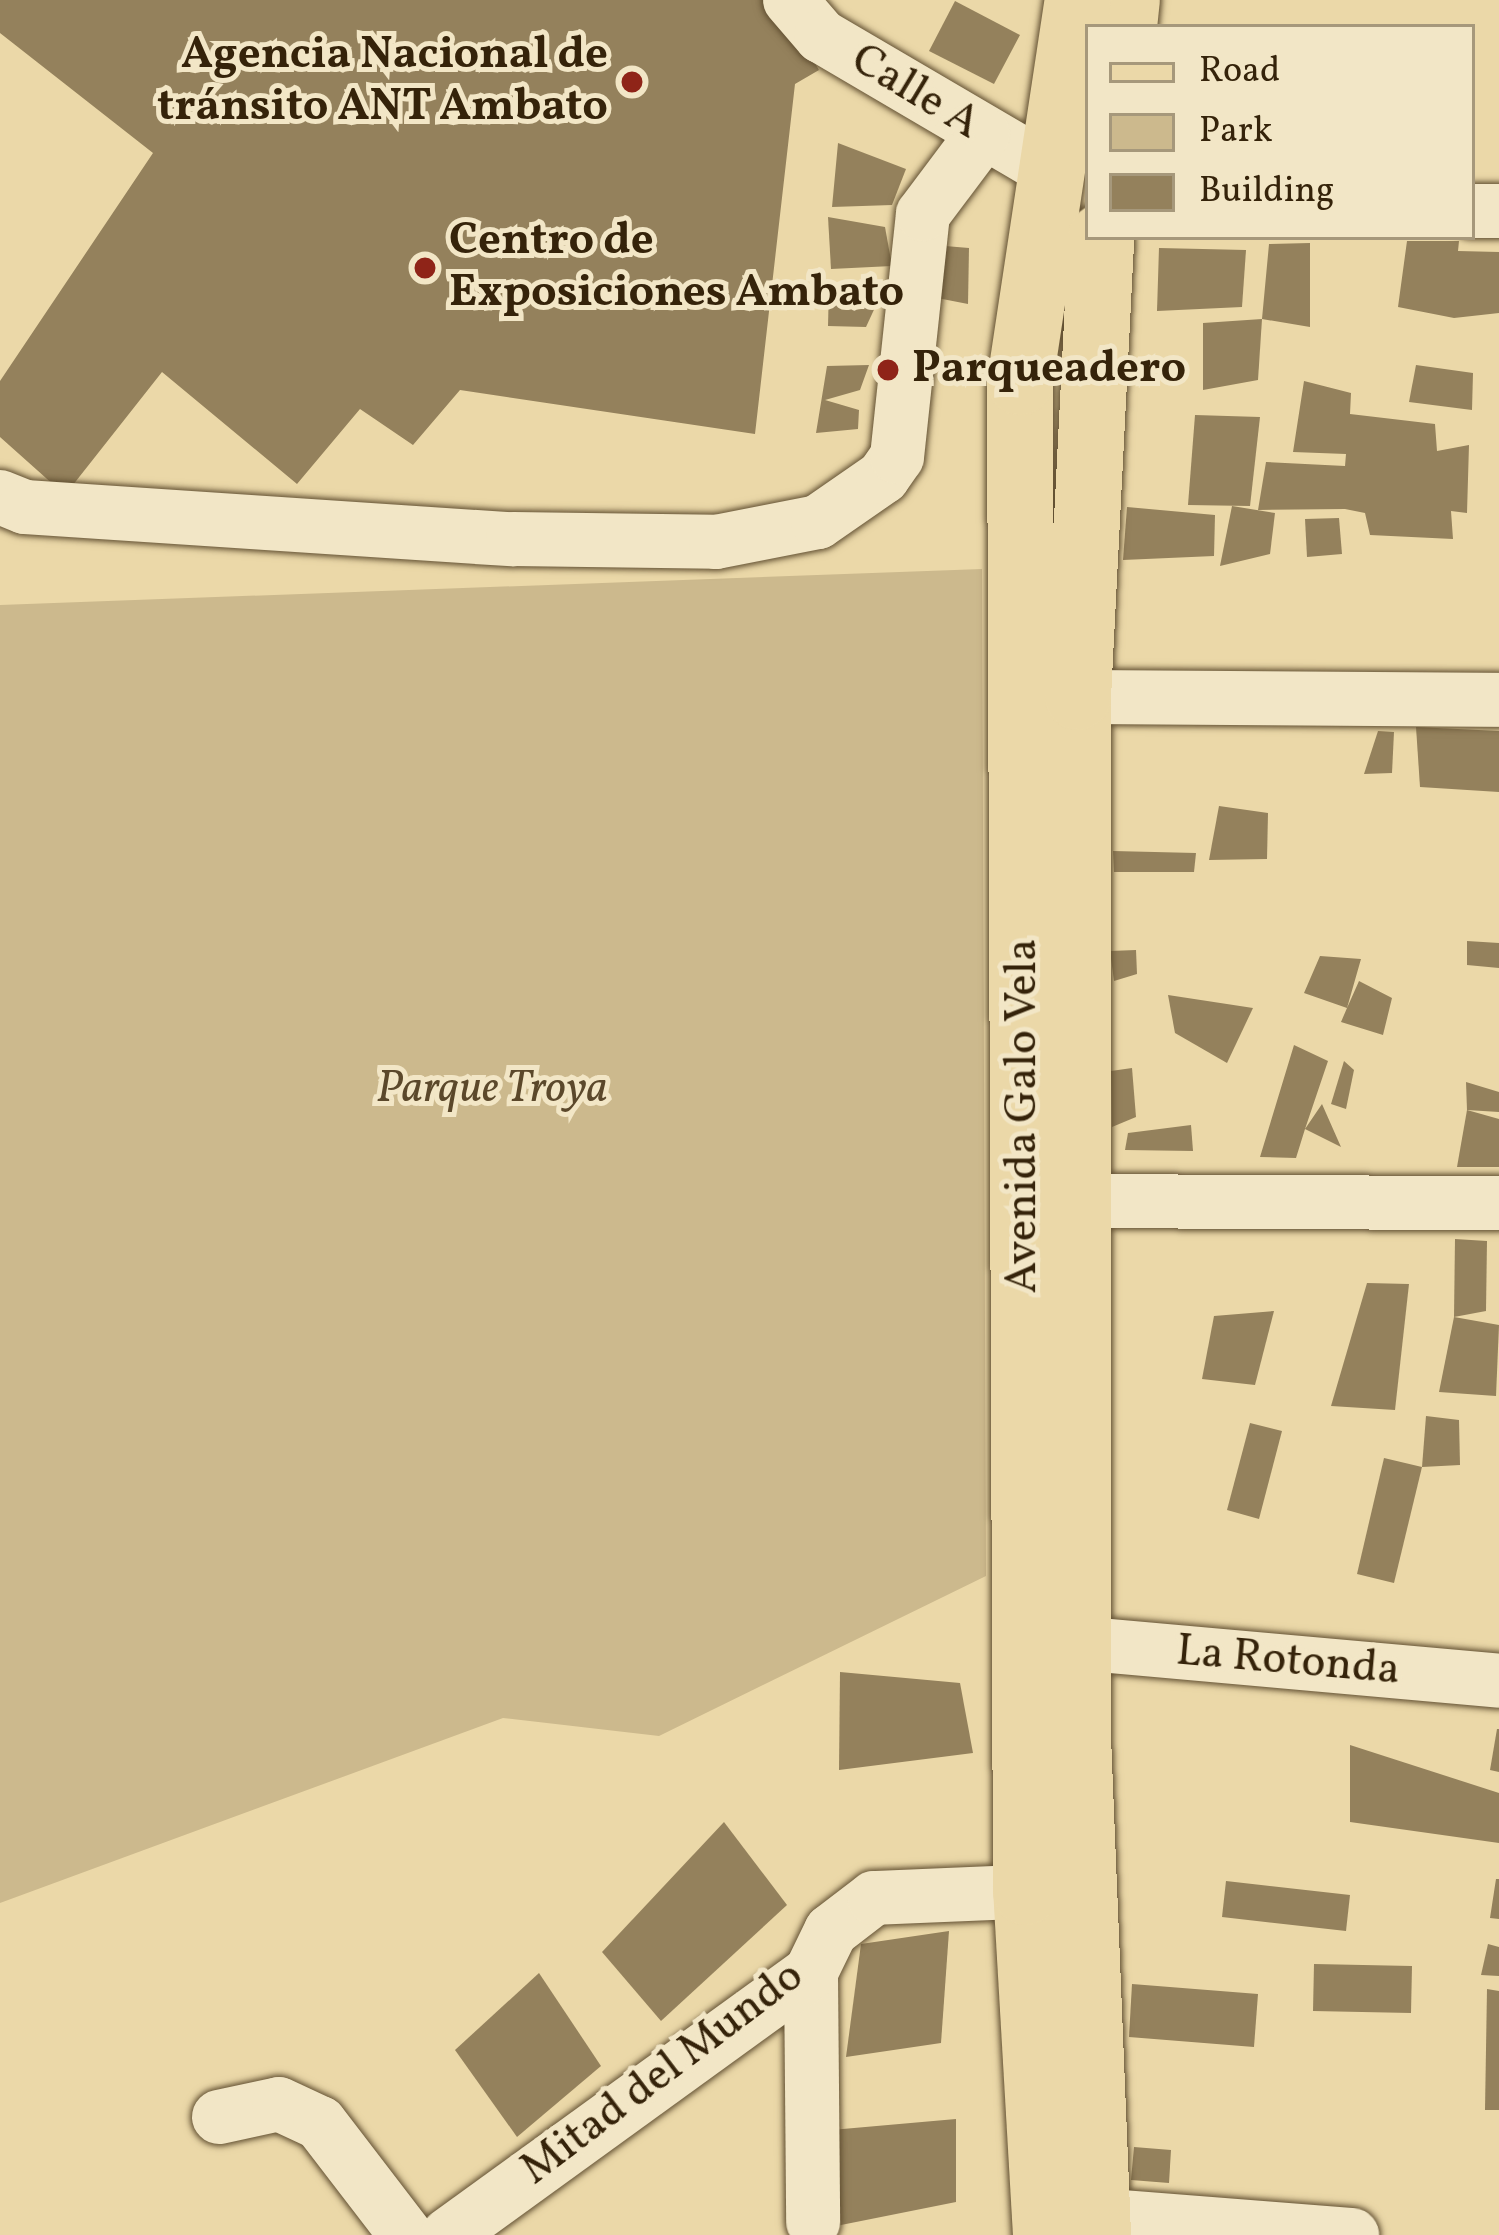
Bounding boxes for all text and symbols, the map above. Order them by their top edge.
legend [1085,24,1475,240]
place label: Agencia Nacional de tránsito ANT Ambato [156,29,608,135]
street label: Calle A [841,34,989,152]
text: Road [1199,47,1280,97]
marker: Agencia Nacional de tránsito ANT Ambato [619,69,645,95]
text: Park [1199,107,1273,157]
text: Building [1199,167,1334,217]
place label: Centro de Exposiciones Ambato [449,215,904,321]
marker: Centro de Exposiciones Ambato [412,255,438,281]
place label: Parqueadero [912,343,1186,397]
marker: Parqueadero [875,357,901,383]
street label: Avenida Galo Vela [997,938,1051,1294]
park label: Parque Troya [376,1063,608,1117]
street label: La Rotonda [1174,1625,1402,1699]
street label: Mitad del Mundo [511,1950,815,2198]

